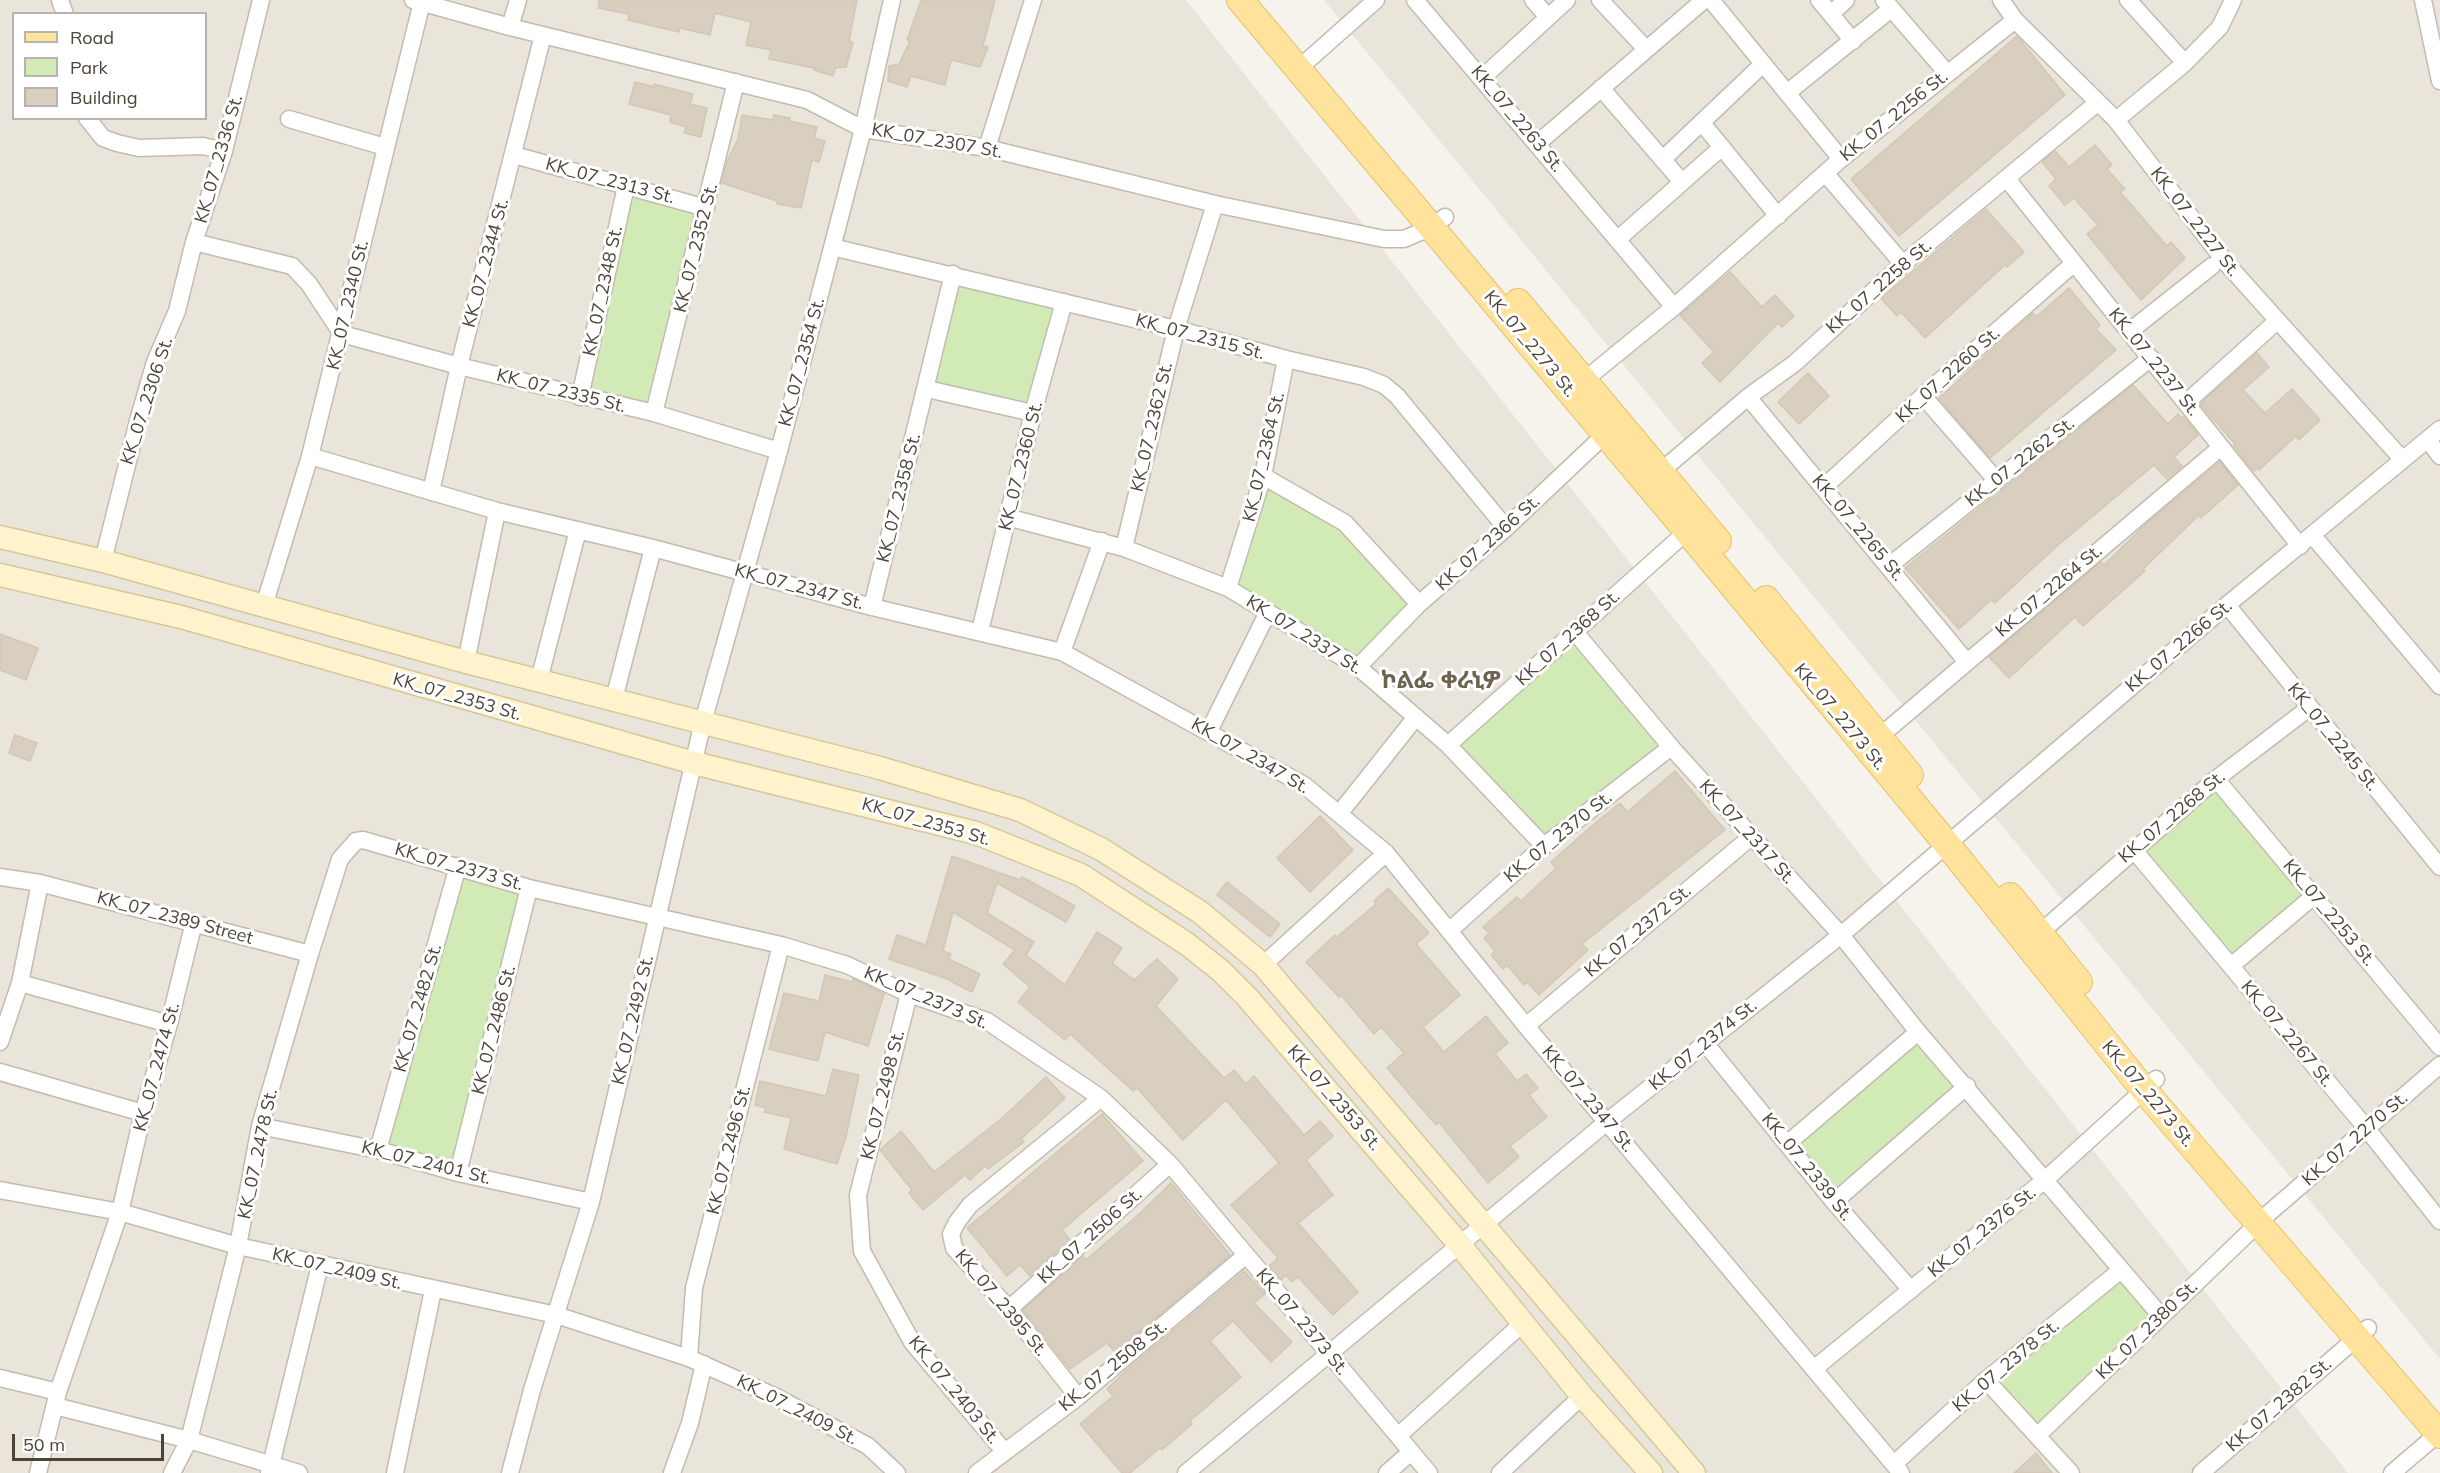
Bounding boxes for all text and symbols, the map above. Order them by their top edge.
legend [12,12,207,120]
text: Road [70,26,114,49]
text: Park [70,56,108,79]
street label: KK_07_2263 St. [1466,61,1568,177]
street label: KK_07_2256 St. [1836,66,1952,166]
text: Building [70,86,138,109]
street label: KK_07_2336 St. [190,92,248,226]
street label: KK_07_2307 St. [870,119,1004,163]
street label: KK_07_2313 St. [543,153,677,209]
street label: KK_07_2227 St. [2146,163,2244,281]
street label: KK_07_2352 St. [669,181,723,315]
street label: KK_07_2344 St. [458,196,514,330]
street label: KK_07_2348 St. [579,224,627,358]
street label: KK_07_2258 St. [1822,235,1936,339]
street label: KK_07_2340 St. [323,238,373,372]
street label: KK_07_2273 St. [1479,286,1581,402]
street label: KK_07_2354 St. [774,295,830,429]
street label: KK_07_2237 St. [2104,304,2204,420]
street label: KK_07_2315 St. [1133,309,1267,365]
street label: KK_07_2260 St. [1892,323,2004,427]
street label: KK_07_2306 St. [116,335,178,467]
street label: KK_07_2362 St. [1127,360,1177,494]
street label: KK_07_2335 St. [494,364,628,418]
street label: KK_07_2364 St. [1239,390,1289,524]
street label: KK_07_2360 St. [994,399,1048,533]
street label: KK_07_2262 St. [1961,413,2079,511]
street label: KK_07_2358 St. [872,431,926,565]
street label: KK_07_2265 St. [1807,470,1909,586]
street label: KK_07_2366 St. [1432,491,1544,595]
street label: KK_07_2264 St. [1991,540,2107,642]
street label: KK_07_2347 St. [732,559,866,615]
street label: KK_07_2368 St. [1512,586,1624,690]
street label: KK_07_2337 St. [1242,591,1366,679]
street label: KK_07_2266 St. [2121,595,2237,697]
street label: KK_07_2273 St. [1789,659,1891,775]
district label: ኮልፌ ቀራኒዎ [1381,667,1501,695]
street label: KK_07_2353 St. [390,668,524,726]
street label: KK_07_2245 St. [2283,679,2383,795]
street label: KK_07_2347 St. [1187,714,1313,798]
street label: KK_07_2268 St. [2114,766,2230,868]
street label: KK_07_2317 St. [1695,776,1799,888]
street label: KK_07_2370 St. [1500,787,1616,887]
street label: KK_07_2353 St. [859,793,993,851]
street label: KK_07_2373 St. [392,838,526,896]
street label: KK_07_2253 St. [2278,855,2380,971]
street label: KK_07_2372 St. [1580,880,1696,982]
street label: KK_07_2389 Street [95,887,255,949]
street label: KK_07_2482 St. [389,941,447,1075]
street label: KK_07_2492 St. [608,953,658,1087]
street label: KK_07_2373 St. [861,962,991,1034]
street label: KK_07_2486 St. [467,963,521,1097]
street label: KK_07_2267 St. [2236,976,2338,1092]
street label: KK_07_2374 St. [1645,995,1761,1095]
street label: KK_07_2474 St. [129,1000,185,1134]
street label: KK_07_2498 St. [856,1028,910,1162]
street label: KK_07_2273 St. [2097,1036,2199,1152]
street label: KK_07_2353 St. [1282,1041,1386,1155]
street label: KK_07_2347 St. [1537,1041,1639,1157]
street label: KK_07_2496 St. [702,1083,756,1217]
street label: KK_07_2478 St. [234,1087,282,1221]
street label: KK_07_2270 St. [2298,1087,2412,1191]
street label: KK_07_2339 St. [1757,1109,1857,1225]
street label: KK_07_2401 St. [359,1136,493,1190]
street label: KK_07_2376 St. [1924,1182,2040,1282]
street label: KK_07_2506 St. [1034,1184,1146,1288]
street label: KK_07_2409 St. [270,1244,404,1294]
street label: KK_07_2395 St. [950,1245,1052,1361]
street label: KK_07_2373 St. [1251,1264,1353,1380]
street label: KK_07_2380 St. [2092,1276,2202,1384]
street label: KK_07_2378 St. [1948,1315,2064,1417]
street label: KK_07_2508 St. [1055,1316,1171,1416]
street label: KK_07_2403 St. [904,1332,1004,1448]
street label: KK_07_2382 St. [2222,1353,2336,1457]
street label: KK_07_2409 St. [733,1370,861,1450]
scale bar [15,1422,166,1460]
text: 50 m [23,1433,65,1456]

